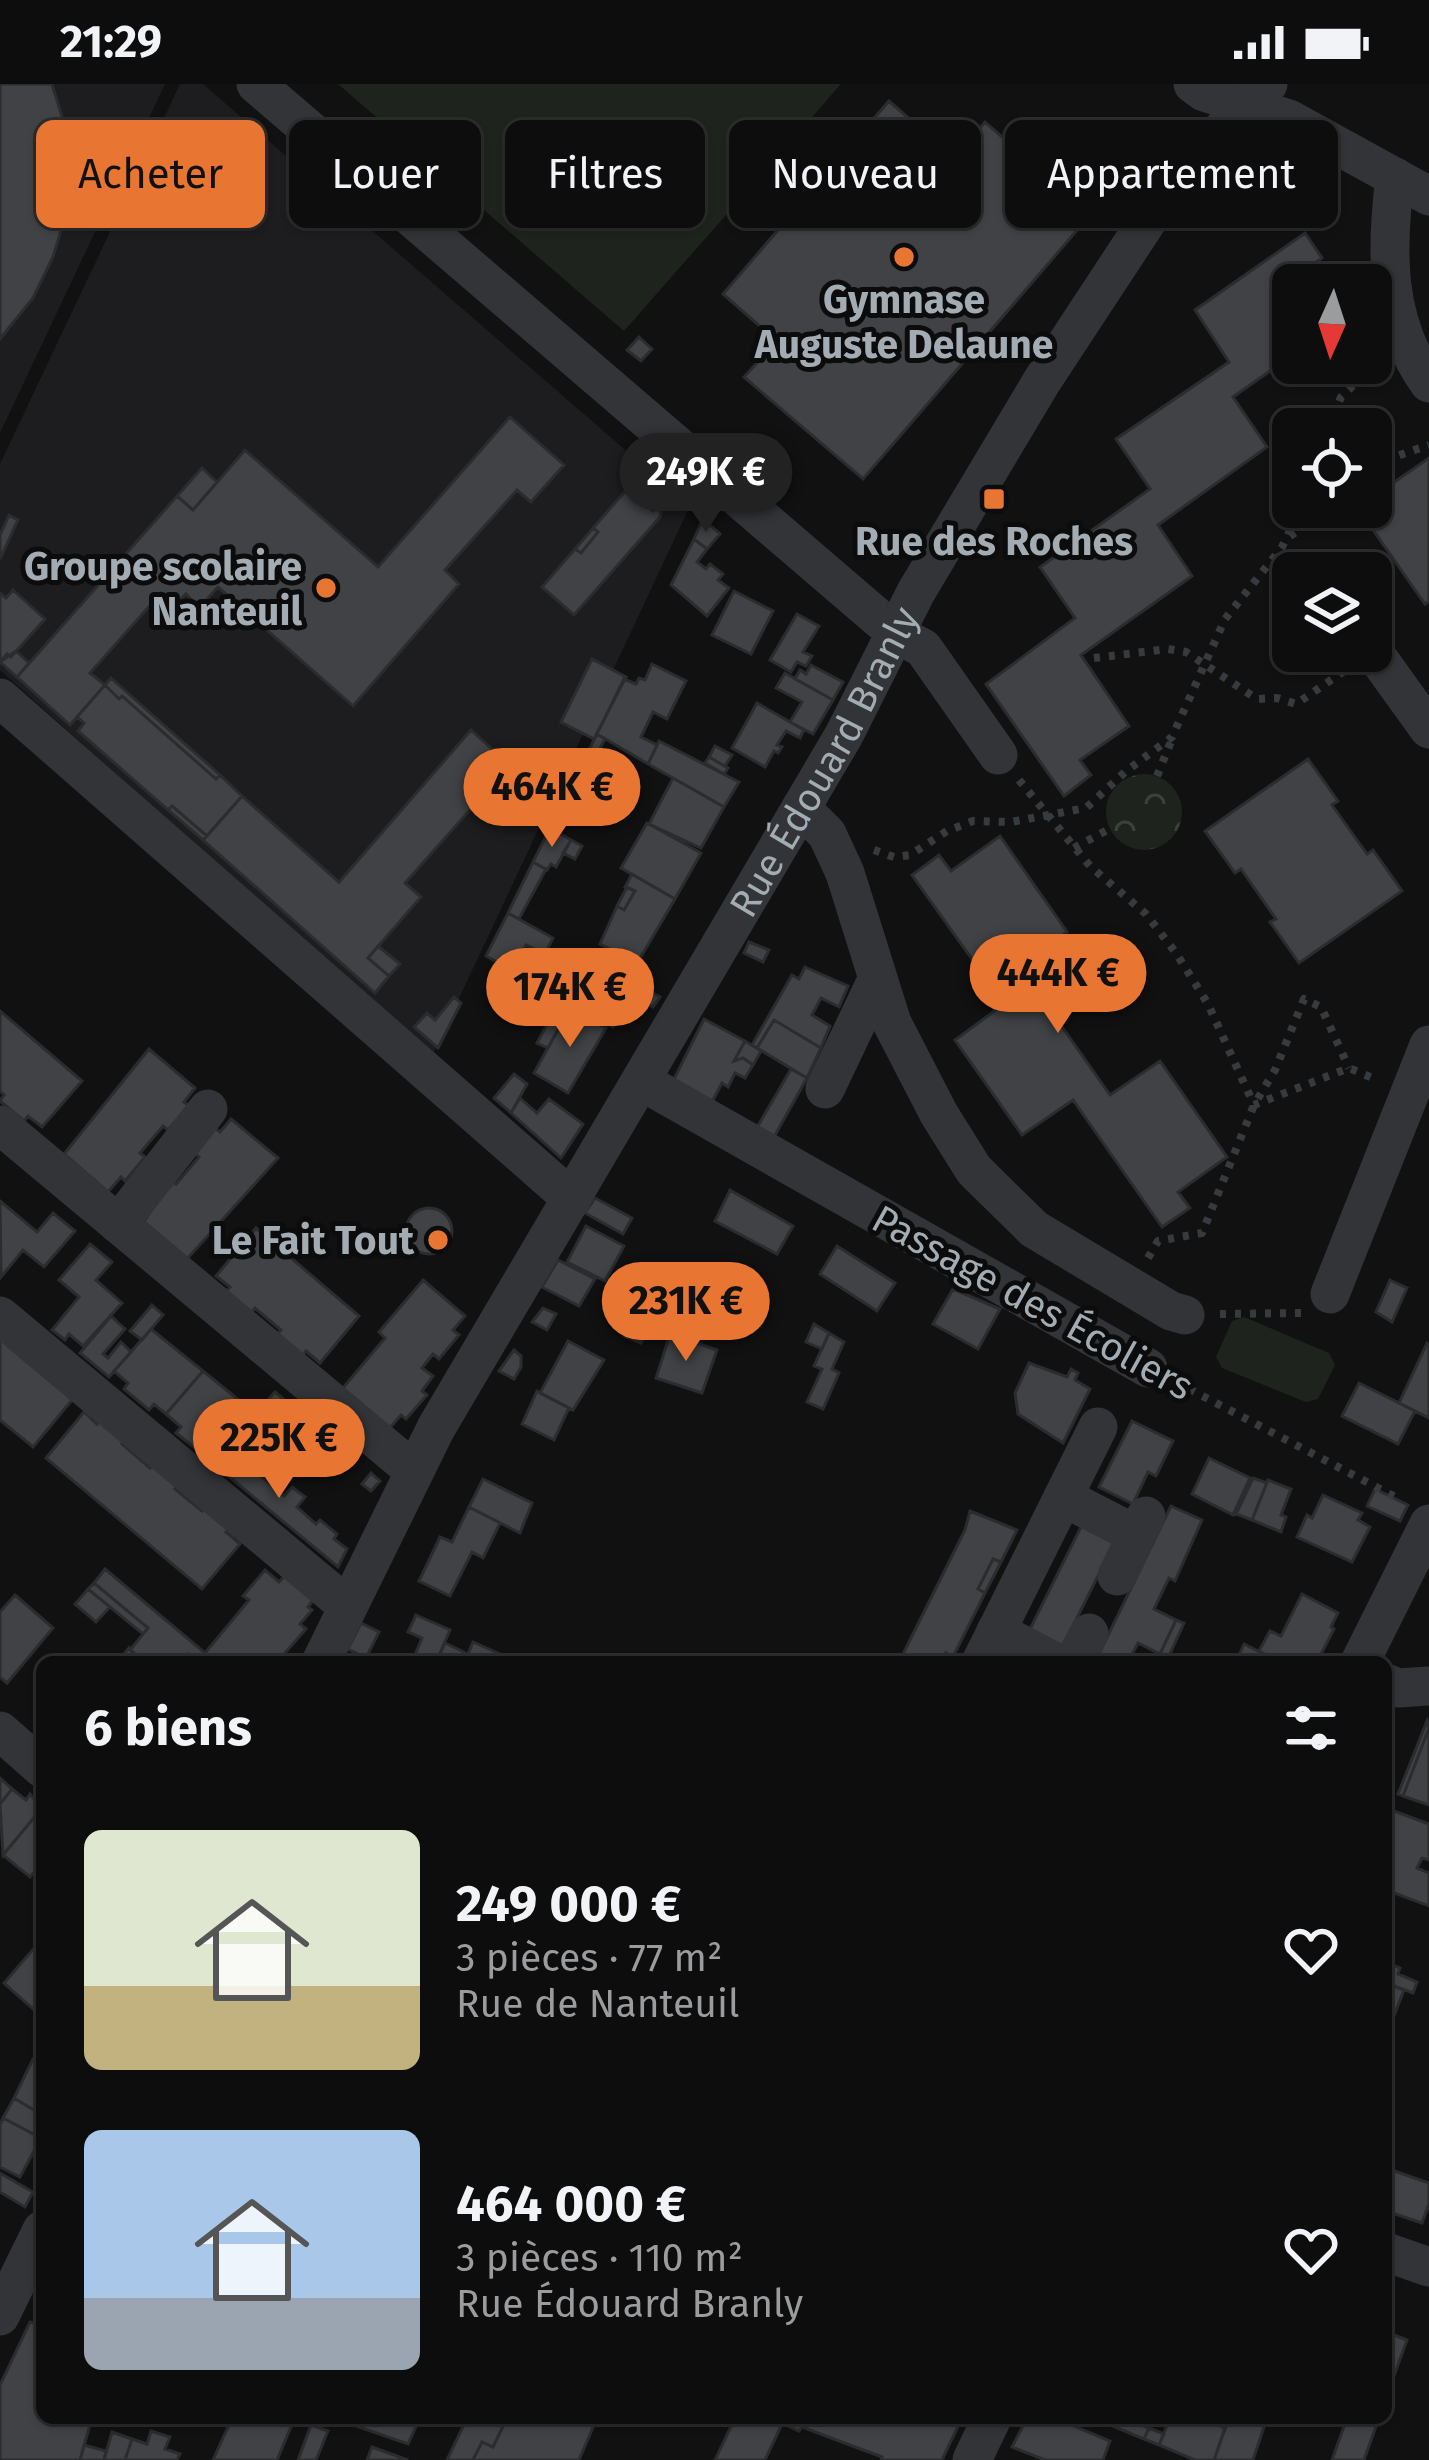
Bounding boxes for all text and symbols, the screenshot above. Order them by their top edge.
text: 21:29 [60,15,162,69]
chip: Acheter [36,120,265,228]
chip: Louer [289,120,481,228]
chip: Filtres [505,120,705,228]
chip: Nouveau [729,120,981,228]
chip: Appartement [1005,120,1338,228]
marker: Gymnase Auguste Delaune [891,244,917,270]
north arrow [1272,264,1392,384]
map controls [1272,264,1392,672]
place label: Gymnase Auguste Delaune [754,277,1053,368]
button: locate [1272,408,1392,528]
pin: 249K € [608,433,804,535]
text: 249K € [646,449,766,495]
marker: Rue des Roches [981,486,1007,512]
place label: Rue des Roches [855,519,1133,565]
place label: Groupe scolaire Nanteuil [24,544,302,635]
button: layers [1272,552,1392,672]
marker: Groupe scolaire Nanteuil [313,575,339,601]
street label: Rue Édouard Branly [720,599,929,925]
pin: 464K € [454,748,650,850]
text: 464K € [490,764,614,810]
pin: 444K € [960,934,1156,1036]
pin: 174K € [472,948,668,1050]
text: 444K € [996,950,1120,996]
text: 174K € [513,964,627,1010]
street label: Passage des Écoliers [864,1196,1201,1410]
place label: Le Fait Tout [212,1218,415,1264]
marker: Le Fait Tout [425,1227,451,1253]
pin: 231K € [588,1262,784,1364]
text: 231K € [629,1278,743,1324]
pin: 225K € [181,1399,377,1501]
text: 225K € [220,1415,338,1461]
icon: filters [1278,1695,1344,1761]
text: 6 biens [84,1697,252,1759]
text: 249 000 € [456,1873,681,1935]
icon: home [180,1878,324,2022]
icon: heart [1278,1917,1344,1983]
text: 3 pièces · 77 m² [456,1935,722,1981]
text: Rue de Nanteuil [456,1981,739,2027]
text: 464 000 € [456,2173,686,2235]
icon: home [180,2178,324,2322]
icon: heart [1278,2217,1344,2283]
text: 3 pièces · 110 m² [456,2235,743,2281]
text: Rue Édouard Branly [456,2281,803,2327]

